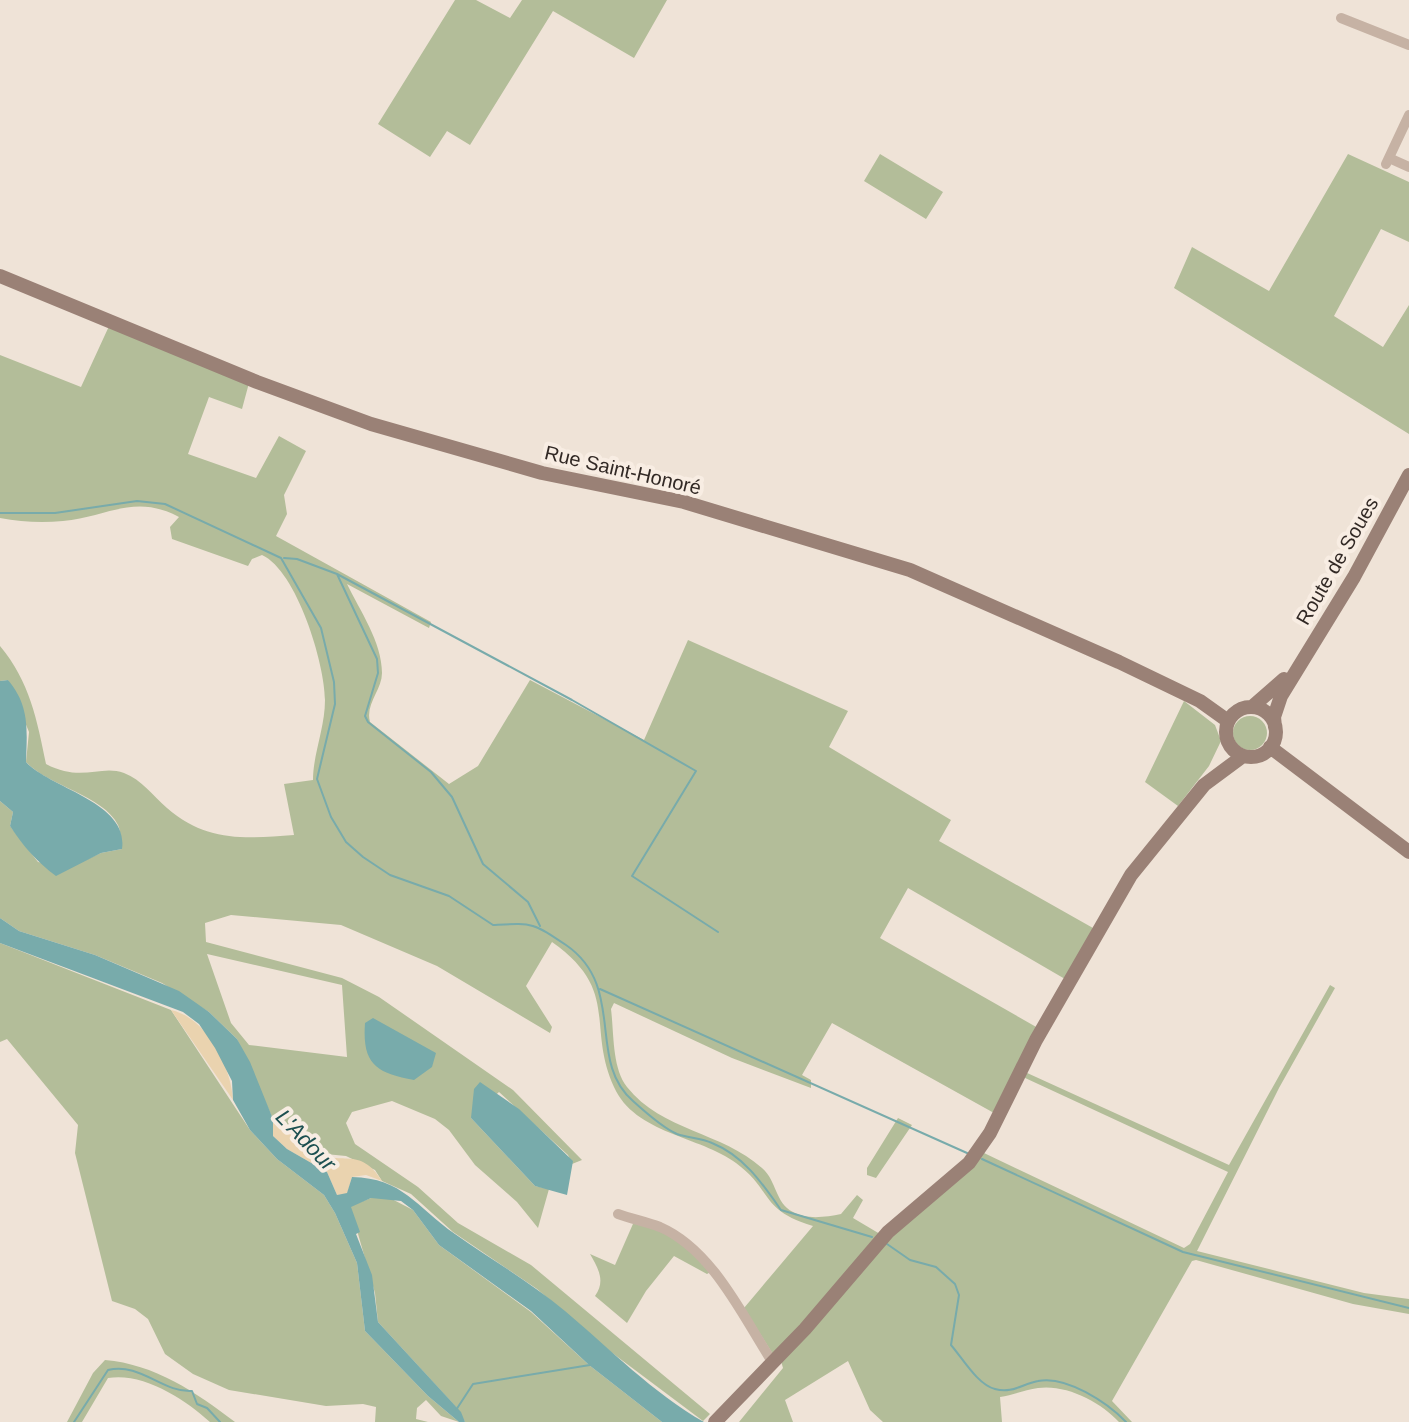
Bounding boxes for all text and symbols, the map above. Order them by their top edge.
street label: Rue Saint-Honoré [543,441,703,499]
street label: Route de Soues [1292,493,1382,629]
water label: L'Adour [271,1104,342,1177]

